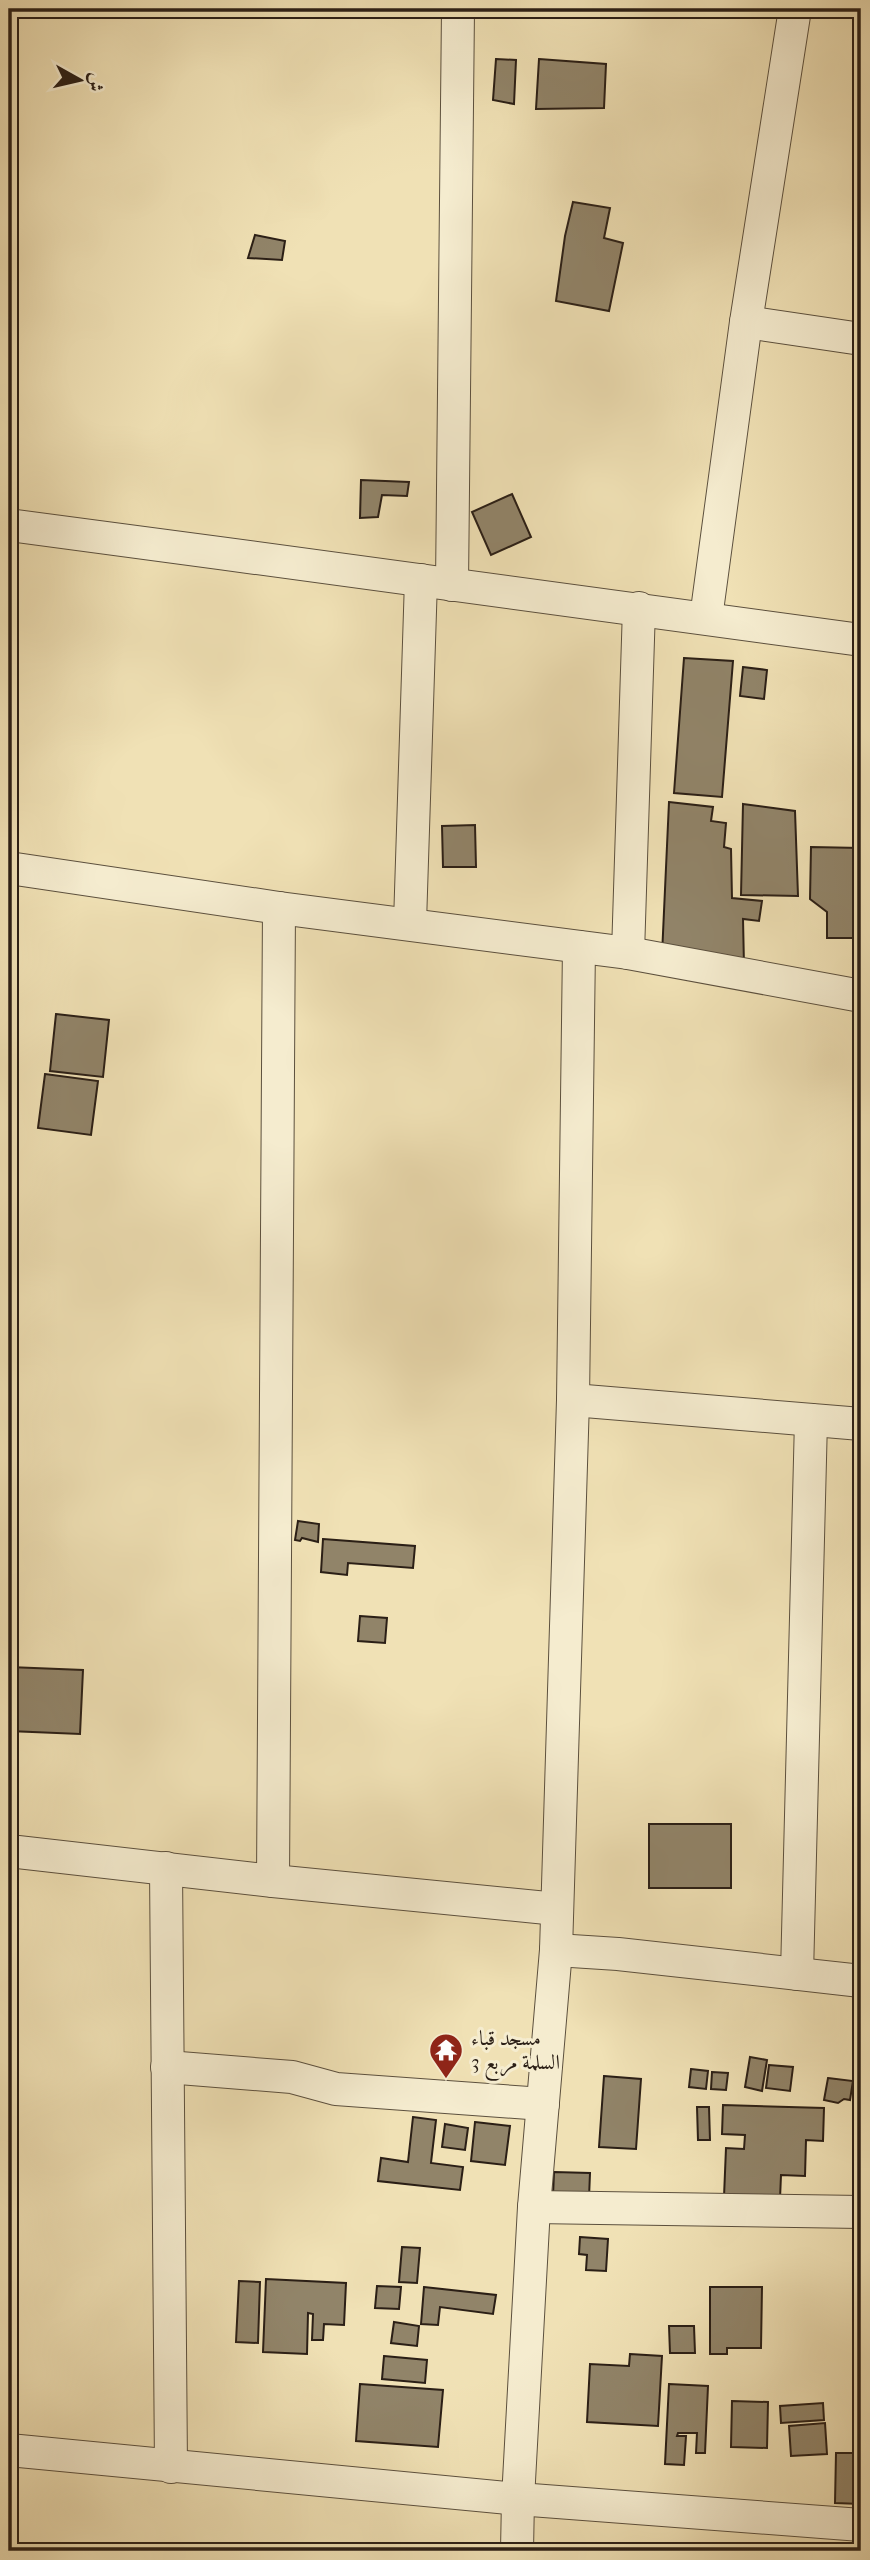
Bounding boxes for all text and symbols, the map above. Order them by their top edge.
north arrow [46,46,116,116]
text: ش [84,71,108,93]
place label: مسجد قباء السلمة مربع 3 [471,2026,560,2081]
temple icon: مسجد قباء السلمة مربع 3 [427,2031,465,2080]

